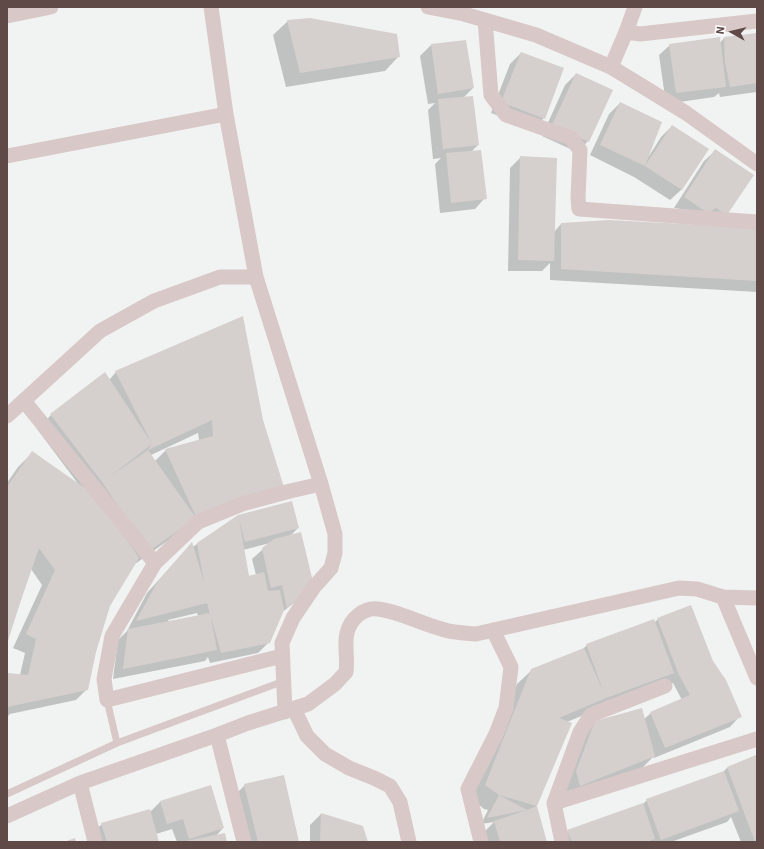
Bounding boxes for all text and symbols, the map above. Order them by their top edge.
north arrow [712,12,752,52]
text: N [713,25,728,35]

